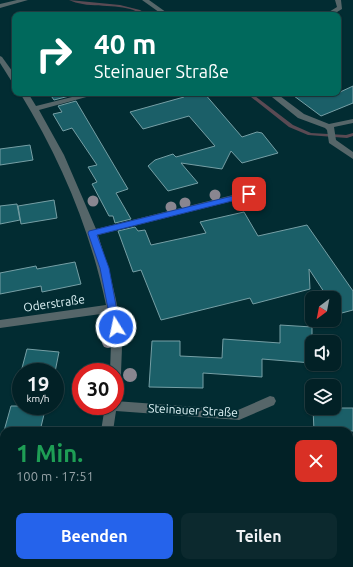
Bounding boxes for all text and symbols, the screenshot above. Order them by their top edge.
icon: right [28,28,80,80]
text: 40 m [94,28,156,59]
text: Steinauer Straße [94,61,229,81]
pin [232,177,266,211]
icon: arrive [238,183,260,205]
north arrow [305,291,341,327]
map controls [305,291,341,415]
street label: Oderstraße [22,292,86,314]
position arrow [95,306,137,348]
button: sound [305,335,341,371]
speed limit sign: 30 [72,363,124,415]
text: 19 [27,372,49,395]
button: layers [305,379,341,415]
text: km/h [26,393,50,404]
street label: Steinauer Straße [148,401,238,419]
text: 1 Min. [16,440,83,467]
button: close [295,440,337,482]
text: 100 m · 17:51 [16,469,94,483]
button: Beenden [16,513,173,559]
button: Teilen [181,513,337,559]

